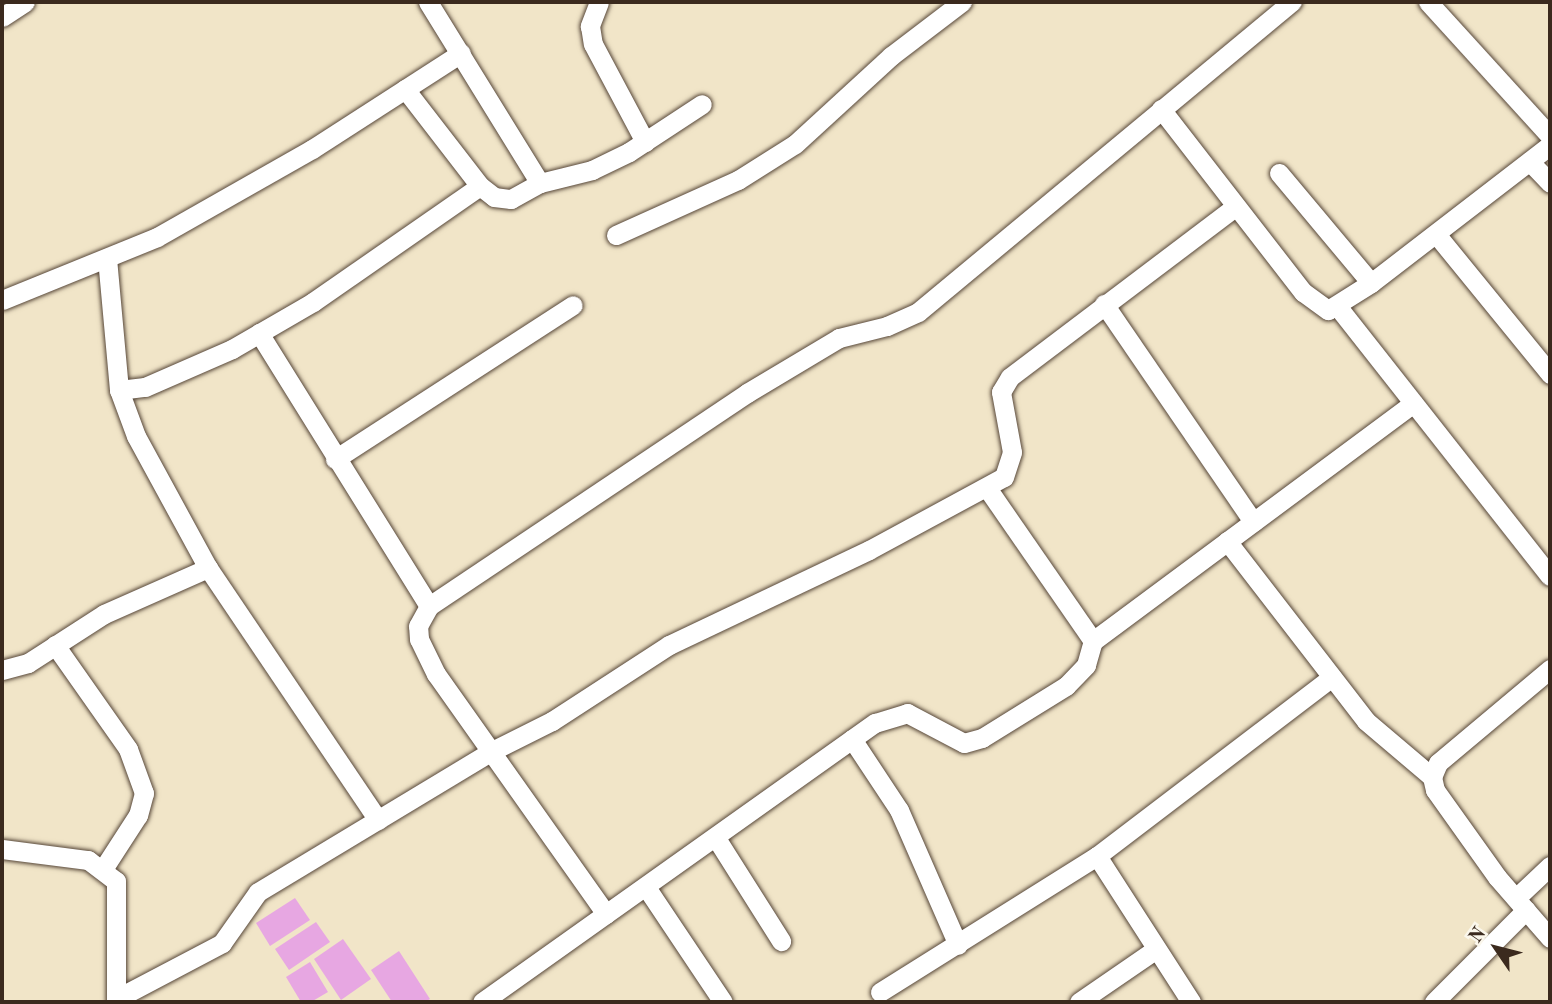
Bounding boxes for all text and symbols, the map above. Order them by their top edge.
north arrow [1461,913,1531,983]
text: N [1466,924,1490,947]

